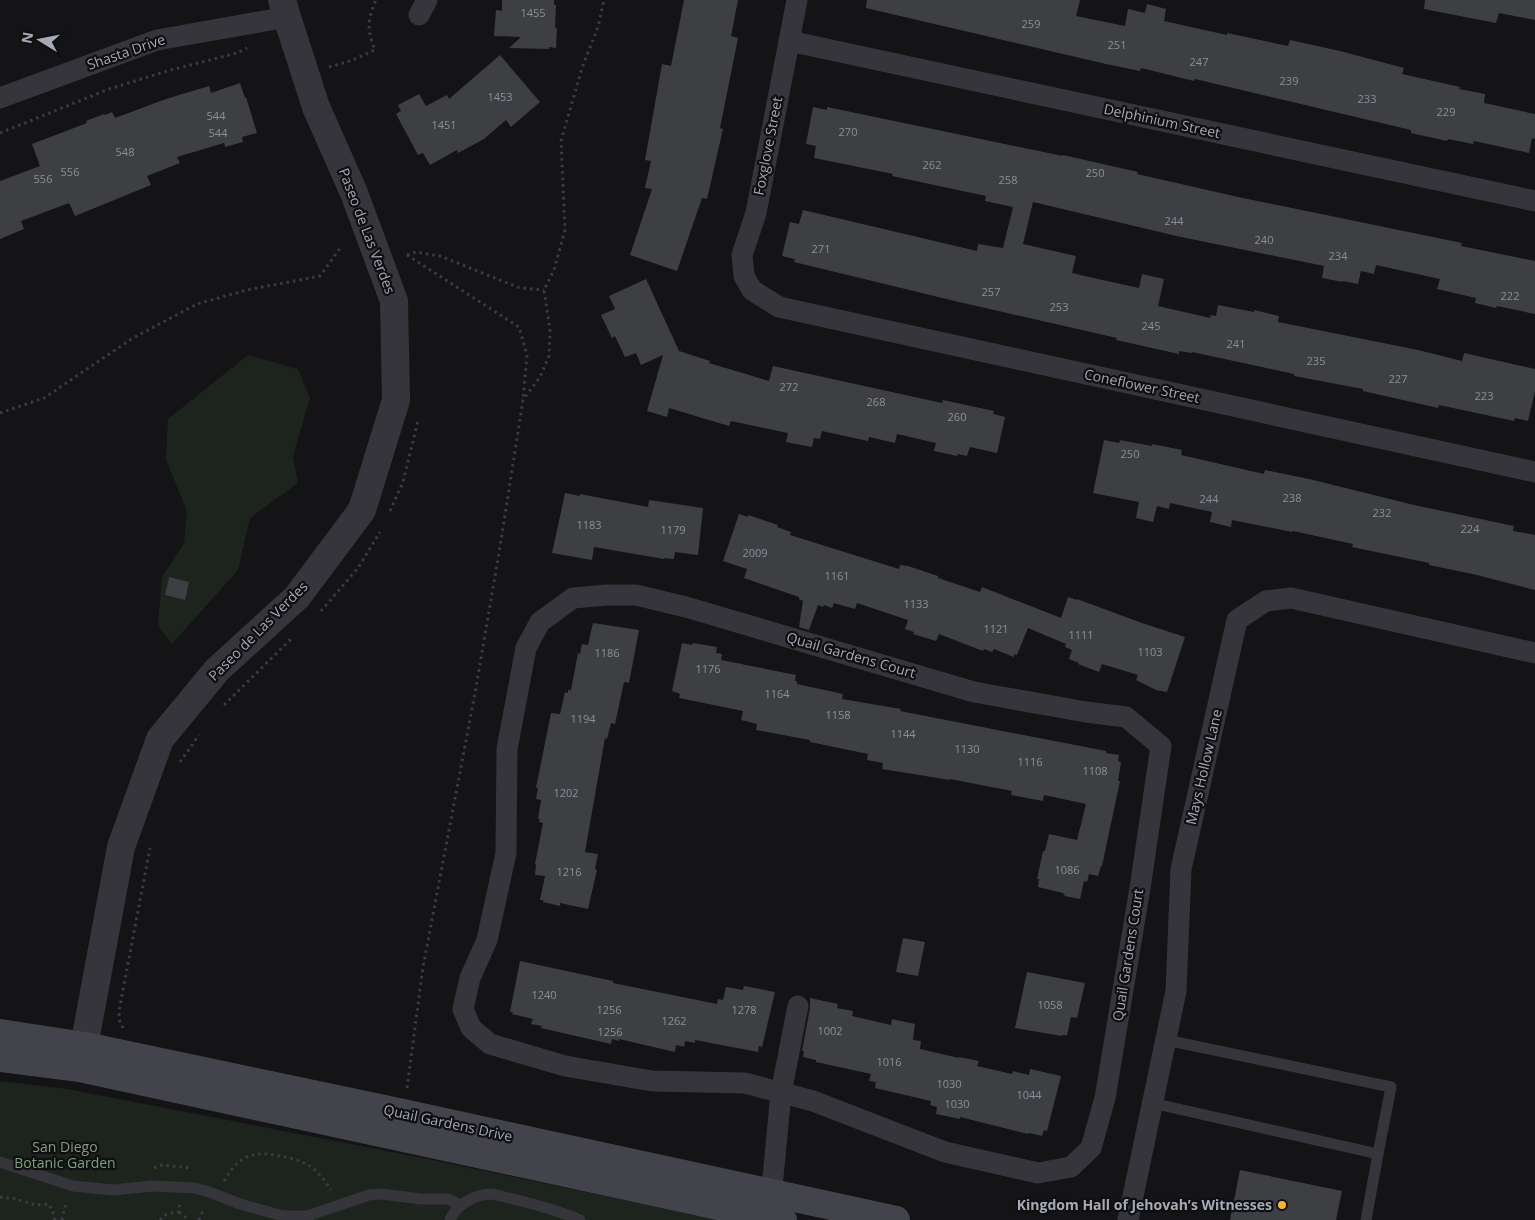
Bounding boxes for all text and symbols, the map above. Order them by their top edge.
house number: 1455 [520,5,546,20]
north arrow [15,15,65,65]
house number: 259 [1022,16,1040,31]
street label: Shasta Drive [84,29,168,74]
text: N [16,30,37,45]
house number: 251 [1108,37,1126,52]
house number: 247 [1190,54,1208,69]
house number: 239 [1280,73,1298,88]
house number: 1453 [487,89,513,104]
house number: 233 [1358,91,1376,106]
street label: Foxglove Street [749,95,786,197]
street label: Delphinium Street [1102,99,1222,142]
house number: 229 [1437,104,1455,119]
house number: 544 [207,108,226,123]
house number: 1451 [431,117,457,132]
house number: 270 [839,124,857,139]
house number: 544 [209,125,228,140]
house number: 548 [116,144,134,159]
house number: 262 [923,157,941,172]
house number: 556 [61,164,79,179]
street label: Paseo de Las Verdes [335,165,400,297]
house number: 250 [1086,165,1104,180]
house number: 556 [34,171,52,186]
house number: 258 [999,172,1017,187]
house number: 244 [1165,213,1184,228]
house number: 240 [1255,232,1273,247]
house number: 271 [812,241,830,256]
house number: 234 [1329,248,1348,263]
house number: 257 [982,284,1000,299]
house number: 222 [1501,288,1519,303]
house number: 253 [1050,299,1068,314]
house number: 245 [1142,318,1160,333]
house number: 241 [1227,336,1245,351]
house number: 235 [1307,353,1325,368]
street label: Coneflower Street [1083,364,1202,407]
house number: 227 [1389,371,1407,386]
house number: 272 [780,379,798,394]
house number: 223 [1475,388,1493,403]
house number: 268 [867,394,885,409]
house number: 260 [948,409,966,424]
house number: 250 [1121,446,1139,461]
house number: 238 [1283,490,1301,505]
house number: 244 [1200,491,1219,506]
house number: 232 [1373,505,1391,520]
house number: 1183 [576,517,602,532]
house number: 224 [1461,521,1480,536]
house number: 1179 [660,522,686,537]
house number: 2009 [742,545,768,560]
house number: 1161 [824,568,850,583]
street label: Paseo de Las Verdes [204,577,312,684]
house number: 1133 [903,596,929,611]
house number: 1121 [983,621,1009,636]
street label: Quail Gardens Court [784,627,918,682]
house number: 1111 [1068,627,1094,642]
house number: 1103 [1137,644,1163,659]
house number: 1186 [594,645,620,660]
house number: 1176 [695,661,721,676]
house number: 1164 [764,686,790,701]
house number: 1158 [825,707,851,722]
street label: Mays Hollow Lane [1181,707,1226,826]
house number: 1194 [570,711,596,726]
house number: 1144 [890,726,916,741]
house number: 1130 [954,741,980,756]
house number: 1116 [1017,754,1043,769]
house number: 1108 [1082,763,1108,778]
house number: 1202 [553,785,579,800]
house number: 1086 [1054,862,1080,877]
house number: 1216 [556,864,582,879]
street label: Quail Gardens Court [1108,887,1147,1022]
house number: 1240 [531,987,557,1002]
house number: 1058 [1037,997,1063,1012]
house number: 1256 [596,1002,622,1017]
house number: 1278 [731,1002,757,1017]
house number: 1262 [661,1013,687,1028]
house number: 1002 [817,1023,843,1038]
house number: 1256 [597,1024,623,1039]
house number: 1016 [876,1054,902,1069]
house number: 1030 [936,1076,962,1091]
house number: 1044 [1016,1087,1042,1102]
house number: 1030 [944,1096,970,1111]
street label: Quail Gardens Drive [382,1100,514,1145]
park label: San Diego Botanic Garden [14,1137,116,1172]
place label: Kingdom Hall of Jehovah’s Witnesses [1017,1195,1272,1214]
marker: Kingdom Hall of Jehovah’s Witnesses [1276,1199,1288,1211]

